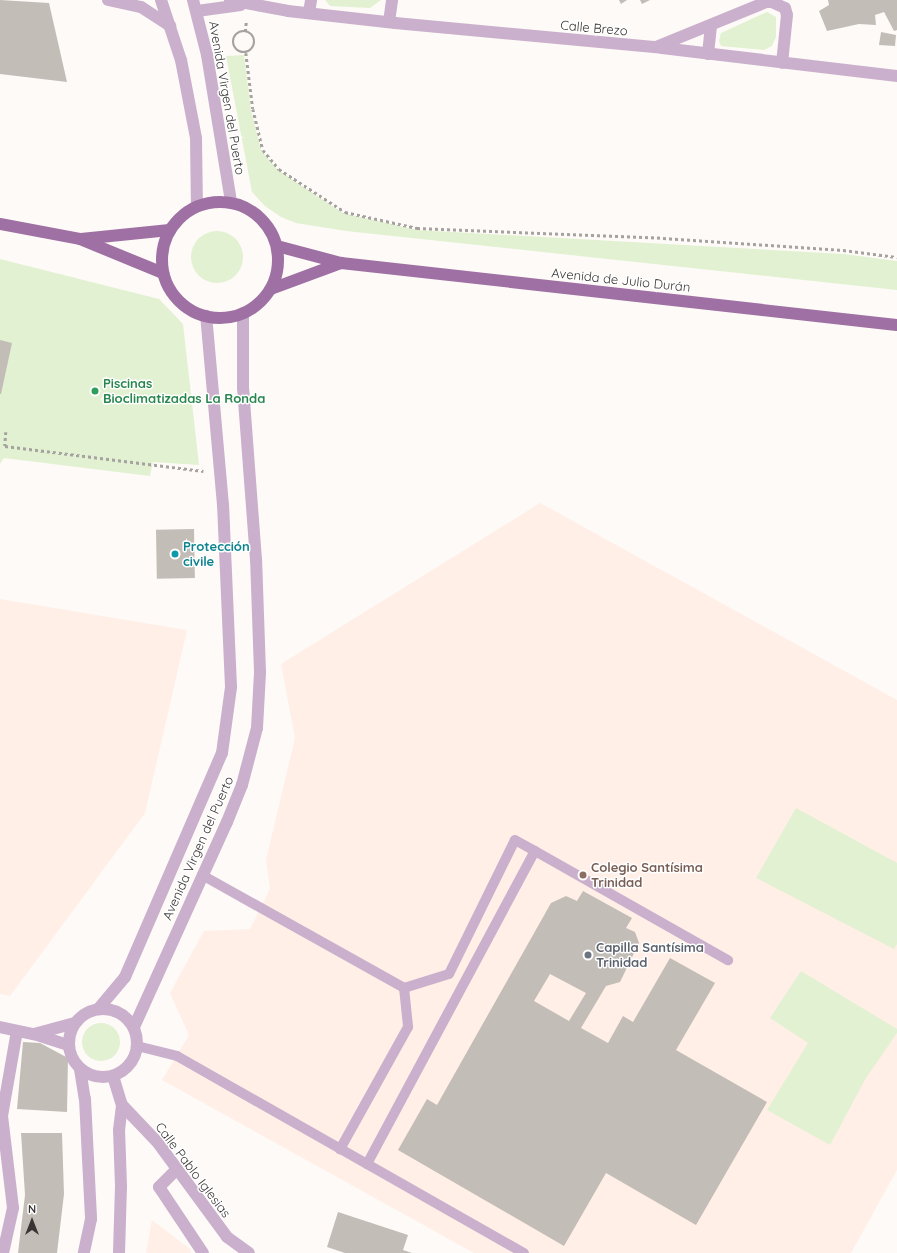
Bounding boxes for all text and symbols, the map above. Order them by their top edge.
street label: Calle Brezo [560,17,628,39]
street label: Avenida Virgen del Puerto [206,20,248,176]
street label: Avenida de Julio Durán [551,265,691,295]
place label: Piscinas Bioclimatizadas La Ronda [103,376,265,407]
marker: Piscinas Bioclimatizadas La Ronda [90,386,100,396]
place label: Protección civile [183,539,250,570]
marker: Protección civile [170,549,180,559]
street label: Avenida Virgen del Puerto [159,774,237,922]
place label: Colegio Santísima Trinidad [591,860,703,891]
marker: Colegio Santísima Trinidad [578,870,588,880]
place label: Capilla Santísima Trinidad [596,940,704,971]
marker: Capilla Santísima Trinidad [583,950,593,960]
street label: Calle Pablo Iglesias [152,1119,234,1221]
north arrow [12,1201,52,1241]
text: N [28,1202,36,1216]

